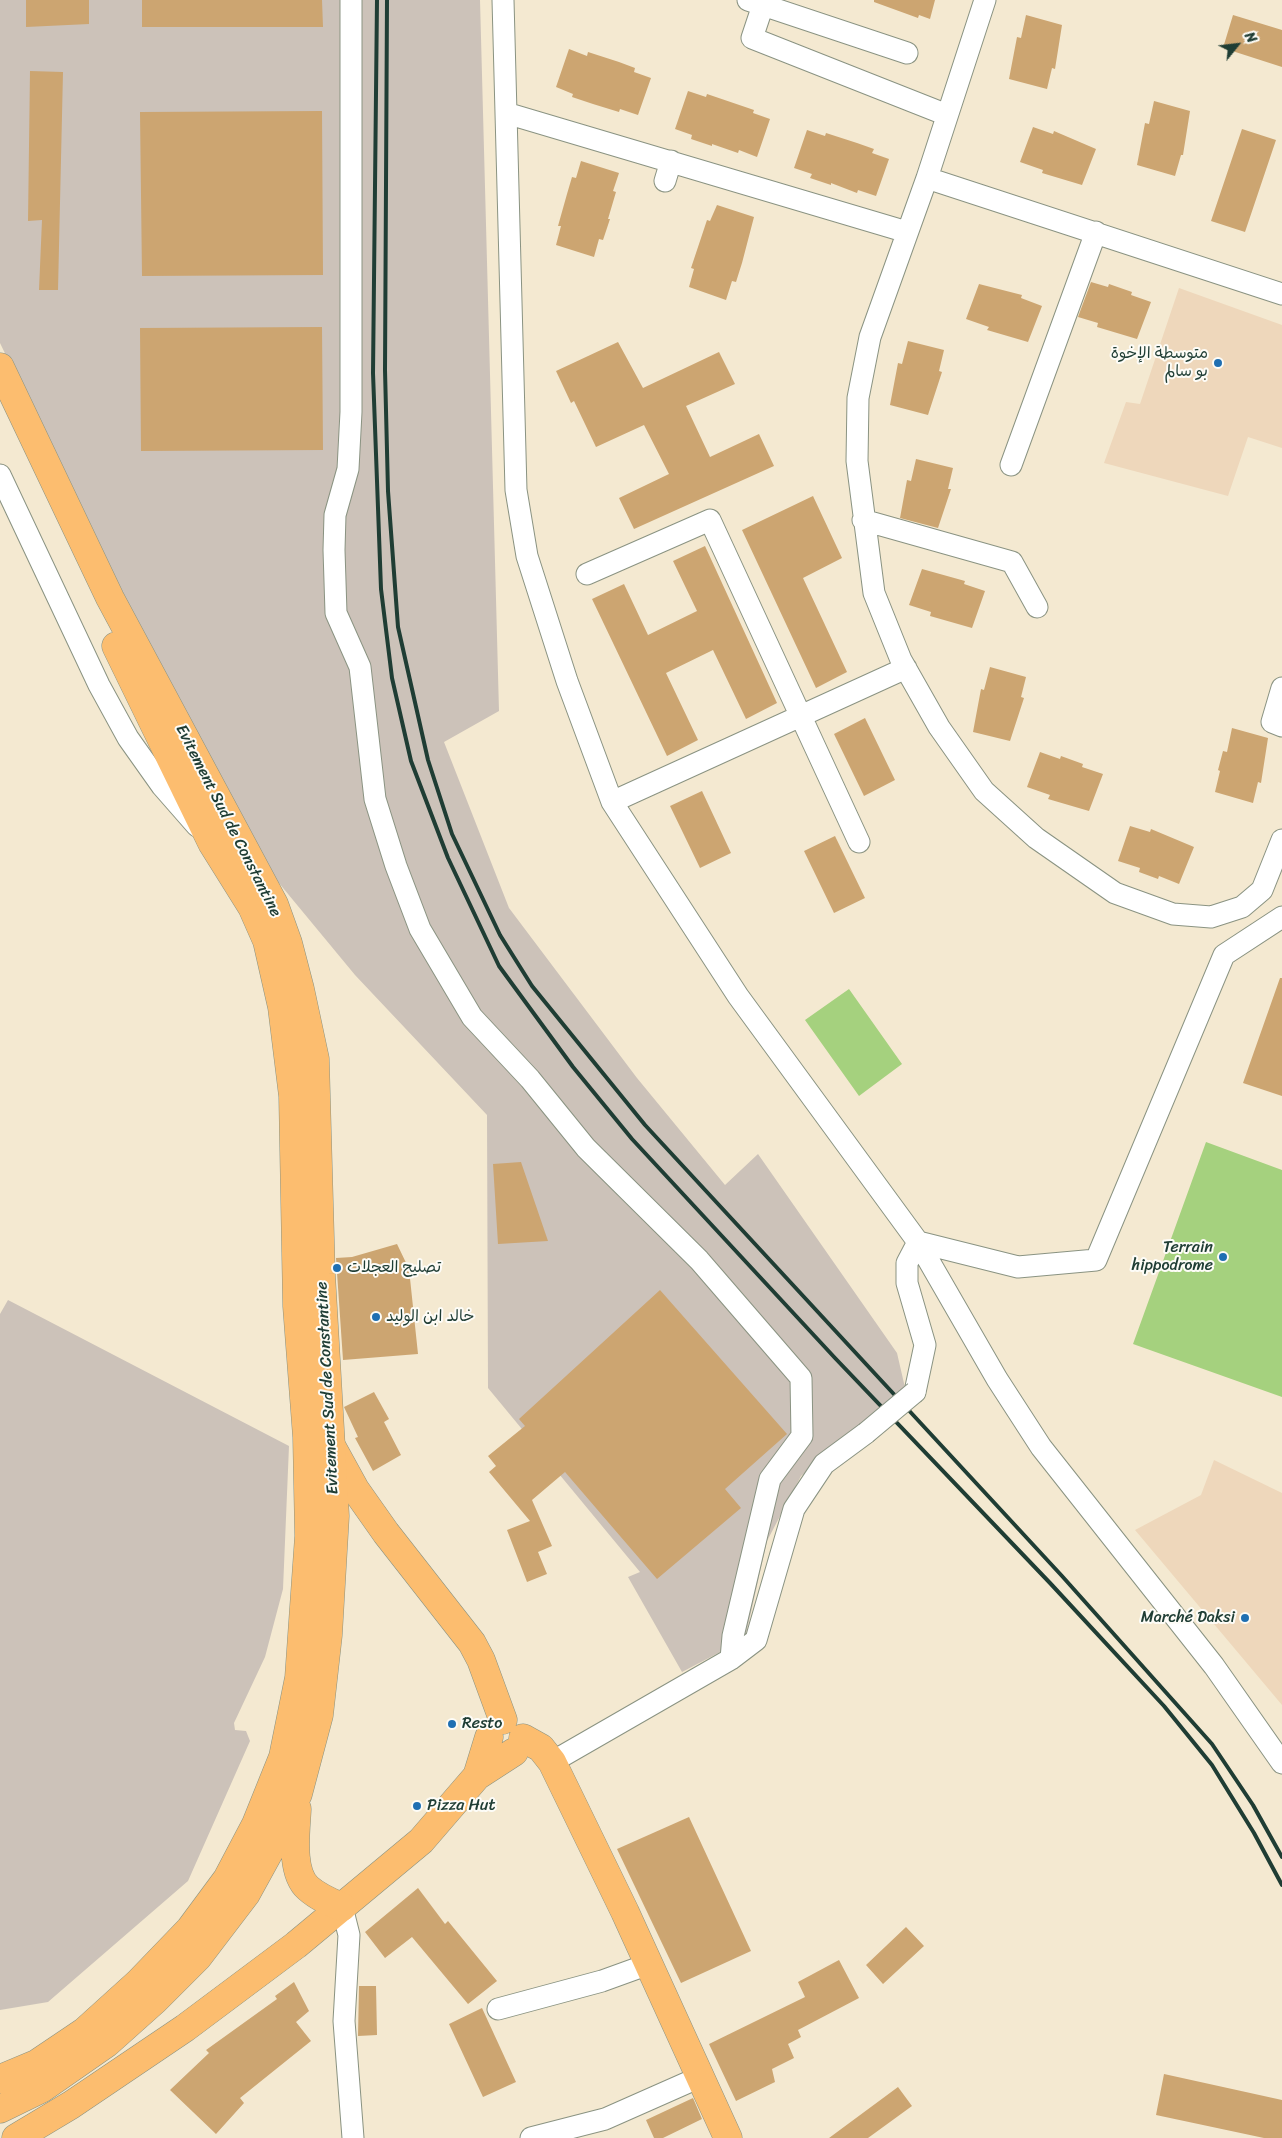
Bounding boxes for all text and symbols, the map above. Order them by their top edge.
north arrow [1212,20,1262,70]
text: N [1237,27,1264,48]
place label: متوسطة الإخوة بو سالم [1111,344,1208,382]
marker: متوسطة الإخوة بو سالم [1212,357,1224,369]
street label: Evitement Sud de Constantine [171,722,285,920]
place label: Terrain hippodrome [1132,1238,1213,1276]
marker: Terrain hippodrome [1217,1251,1229,1263]
place label: تصليح العجلات [347,1258,441,1278]
marker: تصليح العجلات [331,1262,343,1274]
street label: Evitement Sud de Constantine [313,1281,343,1495]
place label: خالد ابن الوليد [386,1307,474,1327]
marker: خالد ابن الوليد [370,1311,382,1323]
place label: Marché Daksi [1141,1608,1235,1628]
marker: Marché Daksi [1239,1612,1251,1624]
place label: Resto [462,1714,502,1734]
marker: Resto [446,1718,458,1730]
place label: Pizza Hut [427,1796,495,1816]
marker: Pizza Hut [411,1800,423,1812]

